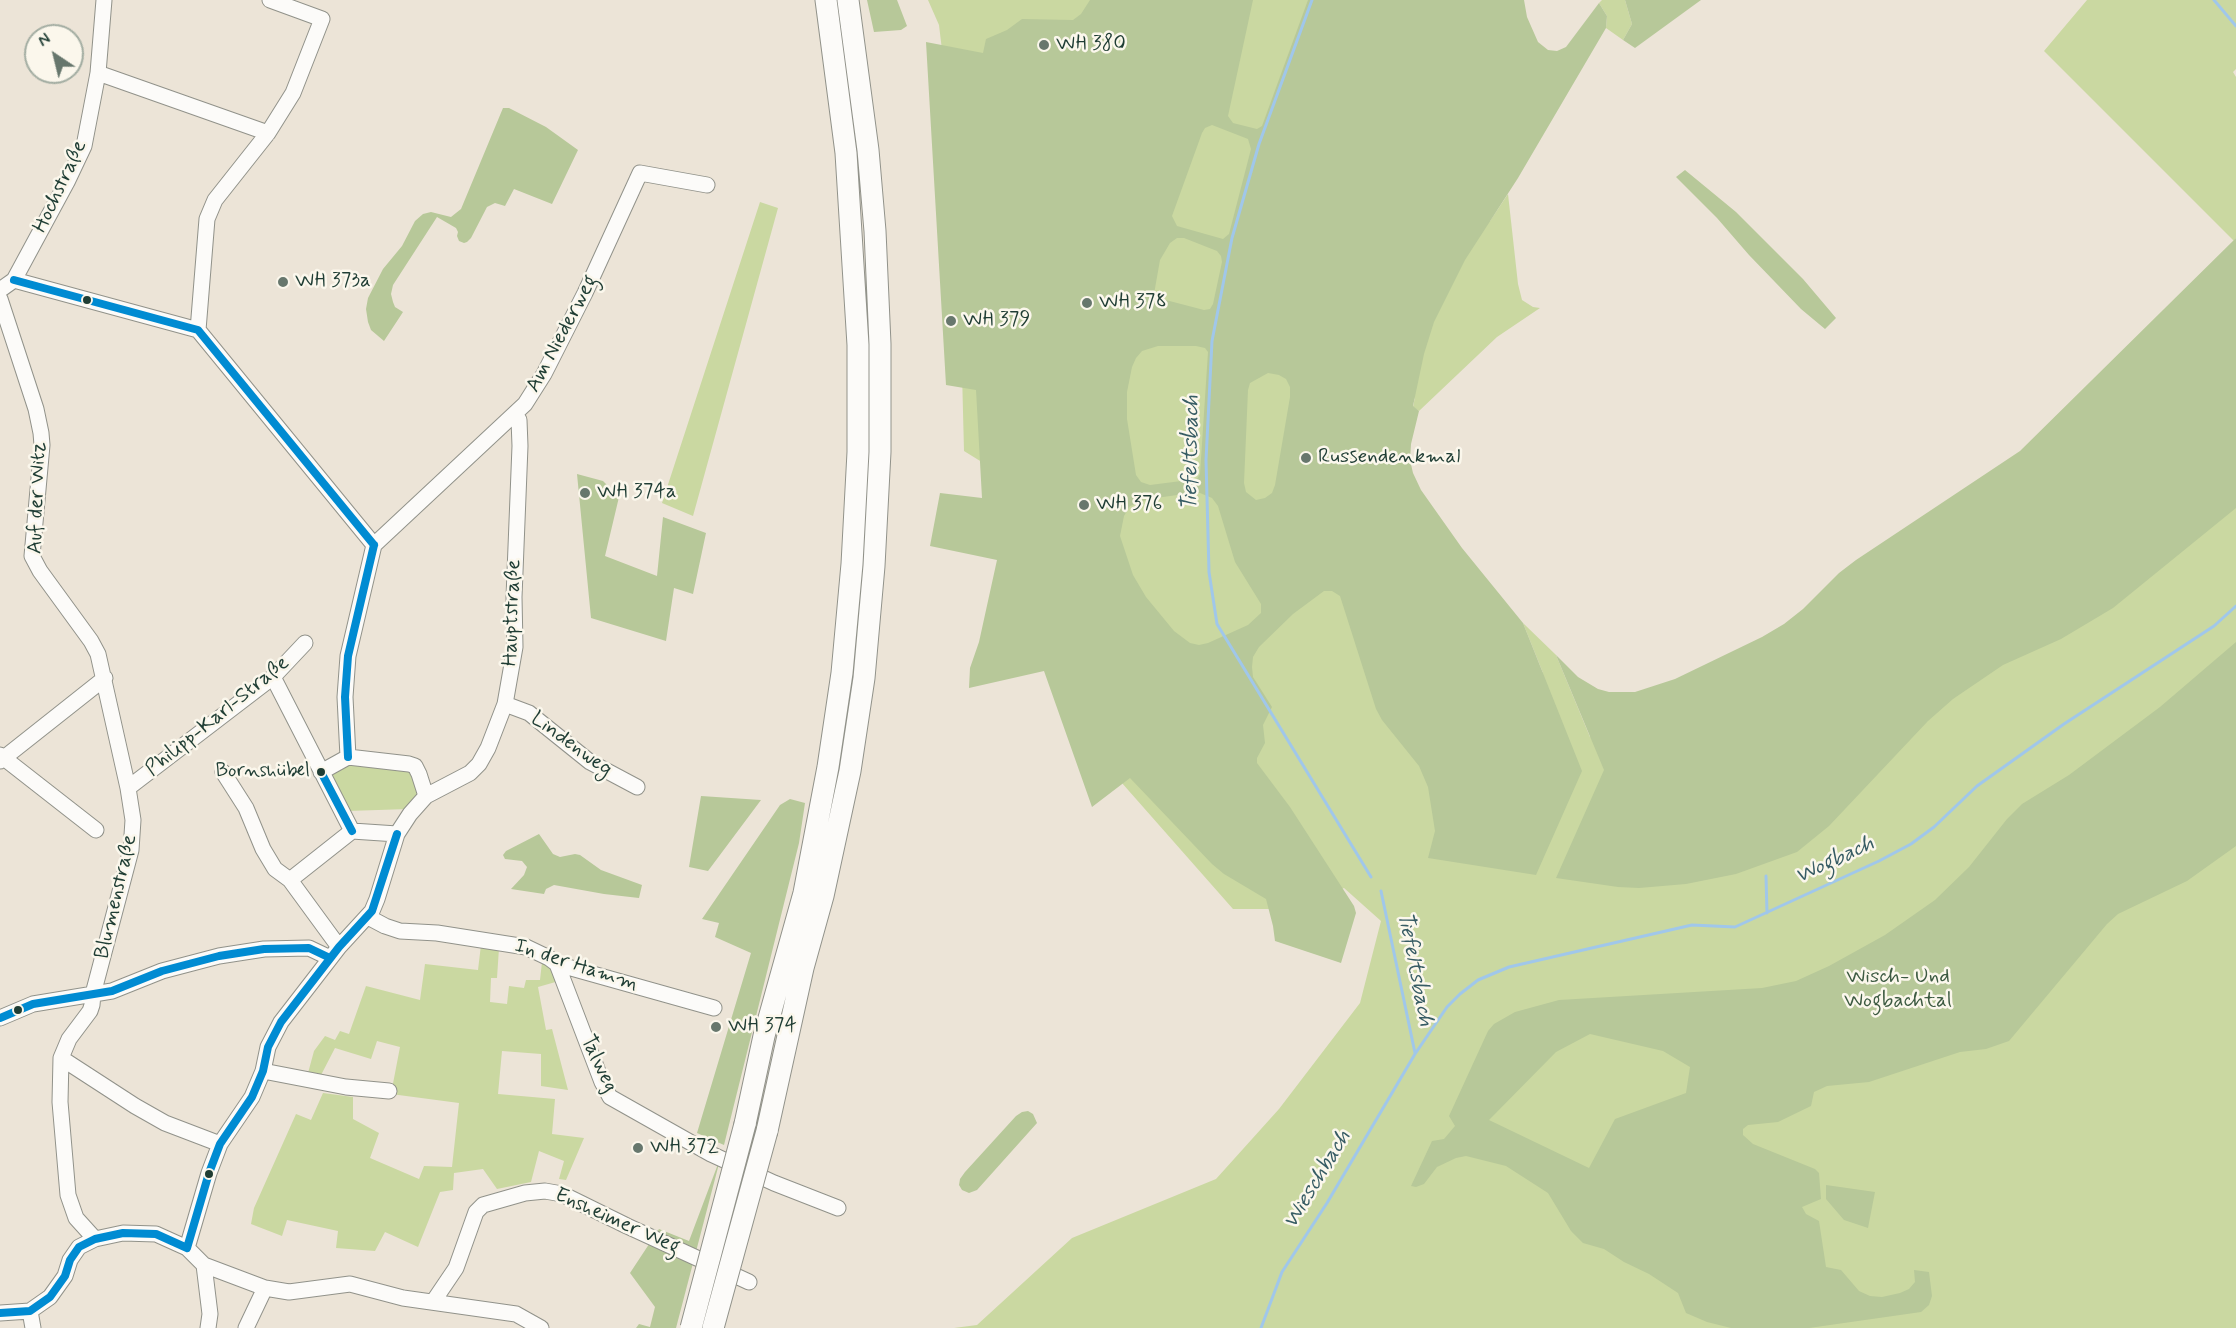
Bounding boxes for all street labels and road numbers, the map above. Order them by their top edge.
street label: Hochstraße [29,137,93,237]
street label: Am Niederweg [522,271,604,397]
street label: Auf der Witz [23,441,53,555]
street label: Hauptstraße [499,559,527,667]
street label: Philipp-Karl-Straße [141,651,295,783]
street label: Lindenweg [525,707,617,783]
street label: Blumenstraße [90,832,144,962]
street label: In der Hamm [511,934,641,998]
street label: Talweg [574,1031,622,1097]
street label: Ensheimer Weg [550,1183,684,1261]

